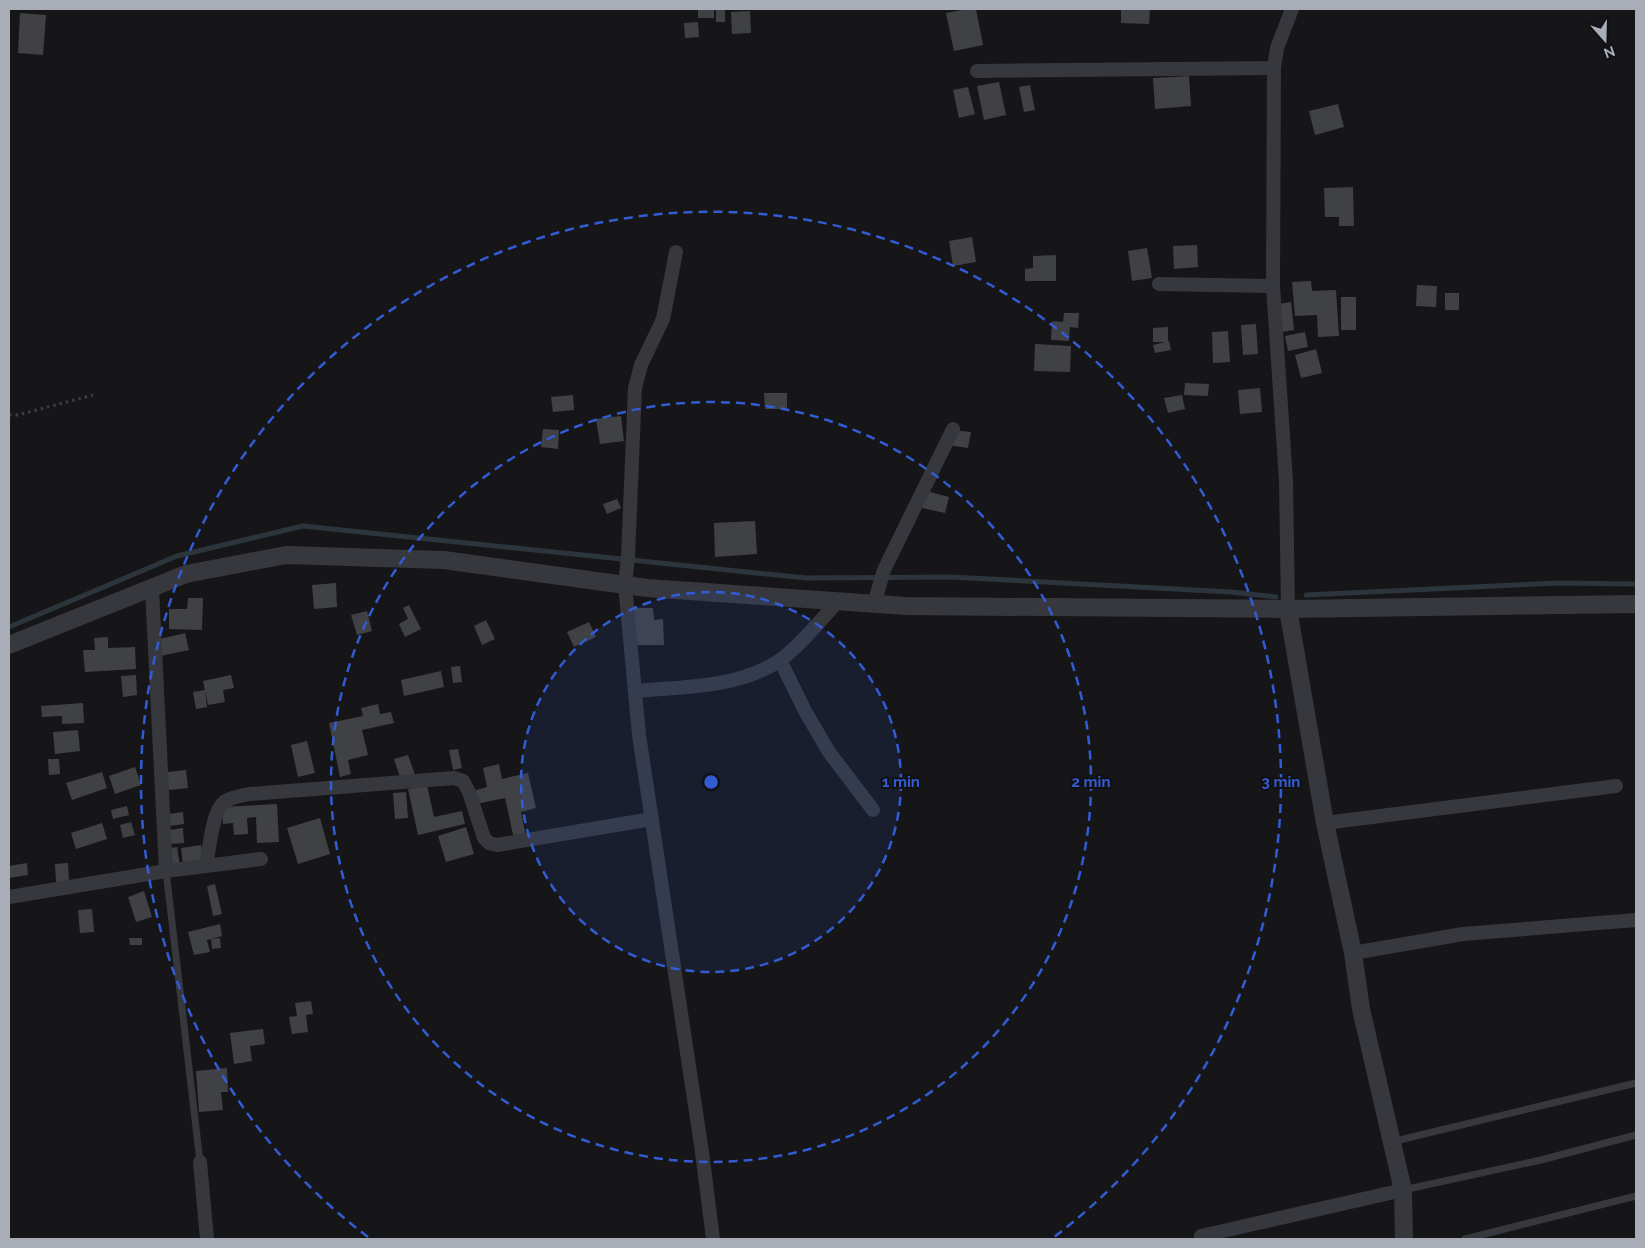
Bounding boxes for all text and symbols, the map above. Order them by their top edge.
north arrow [1580,15,1630,65]
text: N [1602,43,1617,62]
centre of rings [702,773,720,791]
text: 1 min [882,773,920,791]
text: 2 min [1072,773,1110,791]
text: 3 min [1262,773,1300,791]

